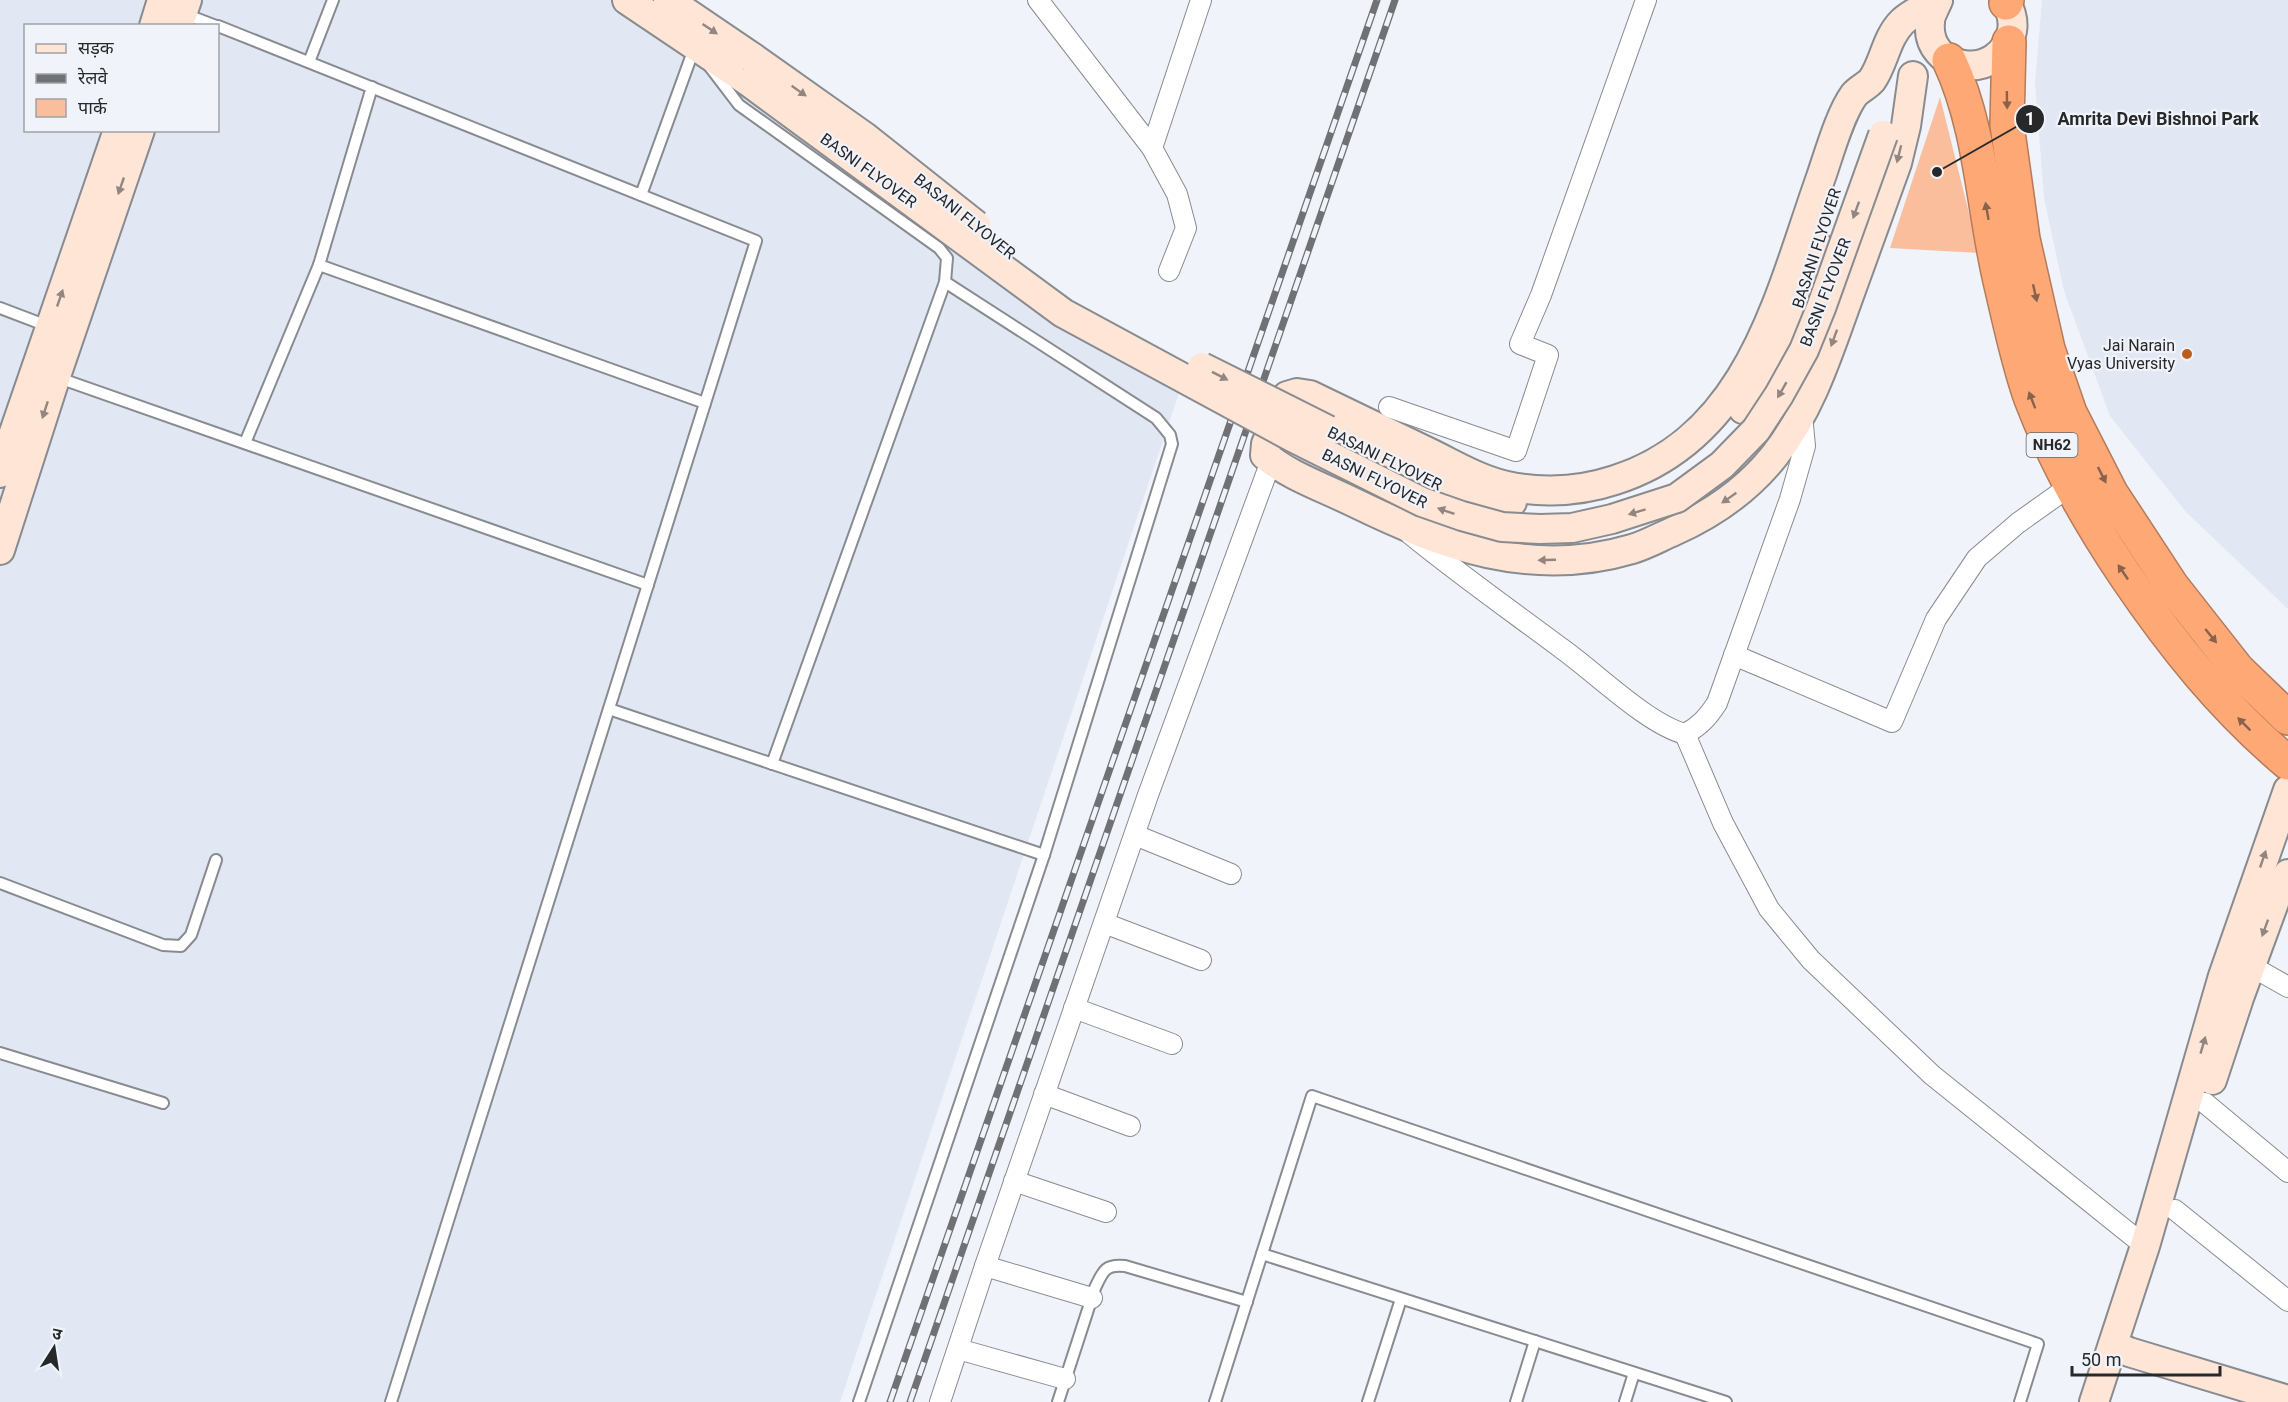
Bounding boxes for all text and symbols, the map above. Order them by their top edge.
one-way arrow [701,23,718,34]
legend [24,24,219,132]
text: सड़क [78,37,115,58]
text: रेलवे [77,67,109,88]
one-way arrow [791,85,807,97]
one-way arrow [2002,90,2012,109]
text: पार्क [78,97,108,118]
callout: Amrita Devi Bishnoi Park [2015,101,2270,137]
text: 1 [2025,108,2035,129]
text: Amrita Devi Bishnoi Park [2057,108,2259,129]
street label: BASNI FLYOVER [817,129,921,212]
one-way arrow [1893,145,1903,164]
street label: BASANI FLYOVER [910,170,1019,263]
one-way arrow [116,177,125,195]
street label: BASANI FLYOVER [1788,186,1845,311]
one-way arrow [1851,201,1860,219]
one-way arrow [1982,201,1991,220]
street label: BASNI FLYOVER [1796,235,1855,349]
one-way arrow [2031,283,2040,302]
one-way arrow [55,289,65,307]
one-way arrow [1828,329,1838,347]
place label: Jai Narain Vyas University [2067,336,2175,373]
marker: Jai Narain Vyas University [2180,347,2194,361]
one-way arrow [1212,371,1229,381]
one-way arrow [1777,382,1787,399]
one-way arrow [2027,391,2037,409]
one-way arrow [40,401,49,419]
street label: BASANI FLYOVER [1324,423,1445,494]
road number: NH62 [2026,433,2078,457]
street label: BASNI FLYOVER [1319,445,1431,512]
one-way arrow [2097,466,2107,483]
one-way arrow [1721,492,1737,504]
one-way arrow [1437,505,1455,515]
one-way arrow [1628,508,1646,517]
one-way arrow [1538,555,1557,564]
one-way arrow [2118,564,2129,580]
one-way arrow [2205,628,2218,644]
one-way arrow [2237,717,2252,731]
one-way arrow [2259,850,2269,868]
one-way arrow [2259,919,2269,937]
one-way arrow [2199,1036,2208,1054]
north arrow [24,1318,84,1378]
text: उ [50,1324,64,1344]
scale bar [2072,1339,2220,1377]
text: 50 m [2081,1349,2121,1370]

